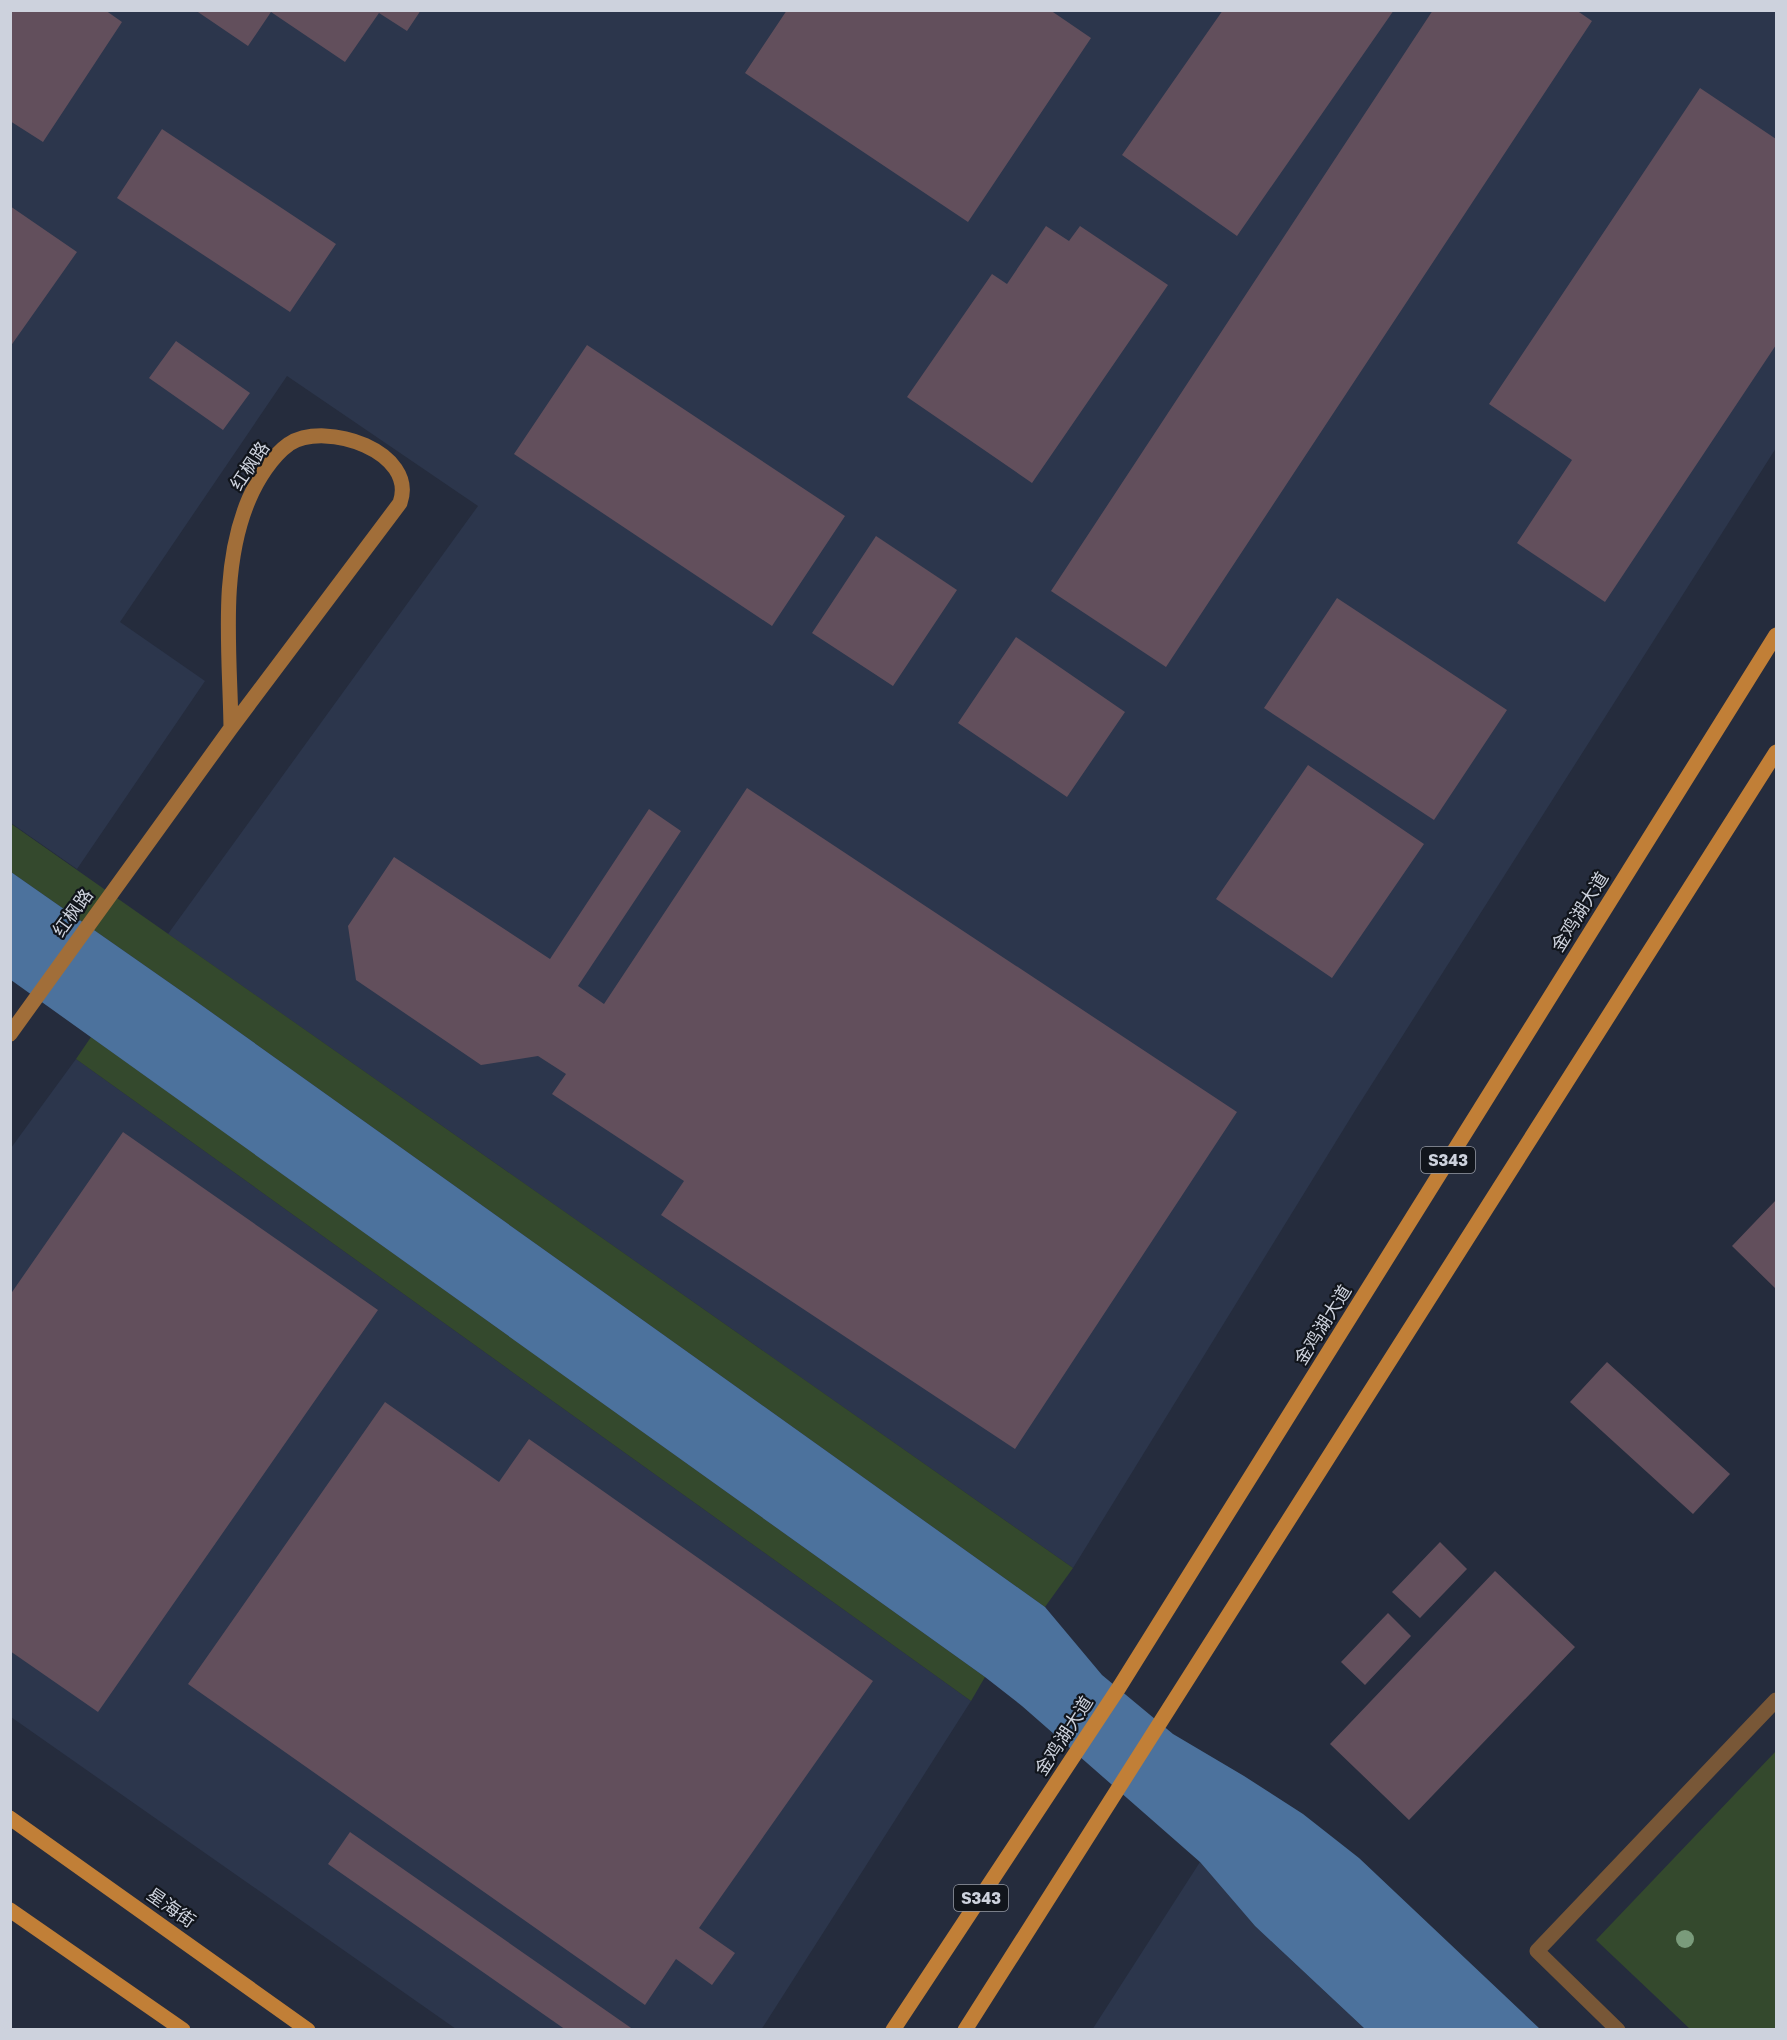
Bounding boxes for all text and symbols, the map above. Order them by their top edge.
street label: 红枫路 [225,437,273,494]
street label: 金鸡湖大道 [1546,867,1612,955]
street label: 红枫路 [47,884,97,941]
road number: S343 [1421,1147,1475,1173]
street label: 金鸡湖大道 [1289,1280,1355,1368]
street label: 金鸡湖大道 [1029,1692,1097,1779]
street label: 星海街 [143,1883,200,1932]
road number: S343 [954,1885,1008,1911]

